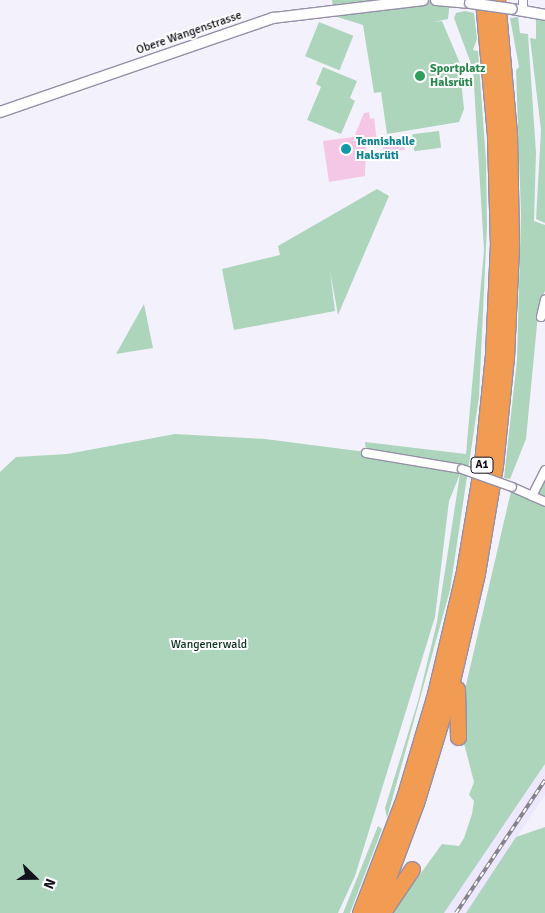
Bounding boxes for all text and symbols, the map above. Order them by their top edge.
street label: Obere Wangenstrasse [134,8,244,58]
place label: Sportplatz Halsrüti [430,62,485,90]
marker: Sportplatz Halsrüti [414,70,426,82]
place label: Tennishalle Halsrüti [356,135,415,163]
marker: Tennishalle Halsrüti [340,143,352,155]
road number: A1 [470,456,494,474]
park label: Wangenerwald [171,638,247,652]
north arrow [10,853,60,903]
text: N [40,876,59,892]

